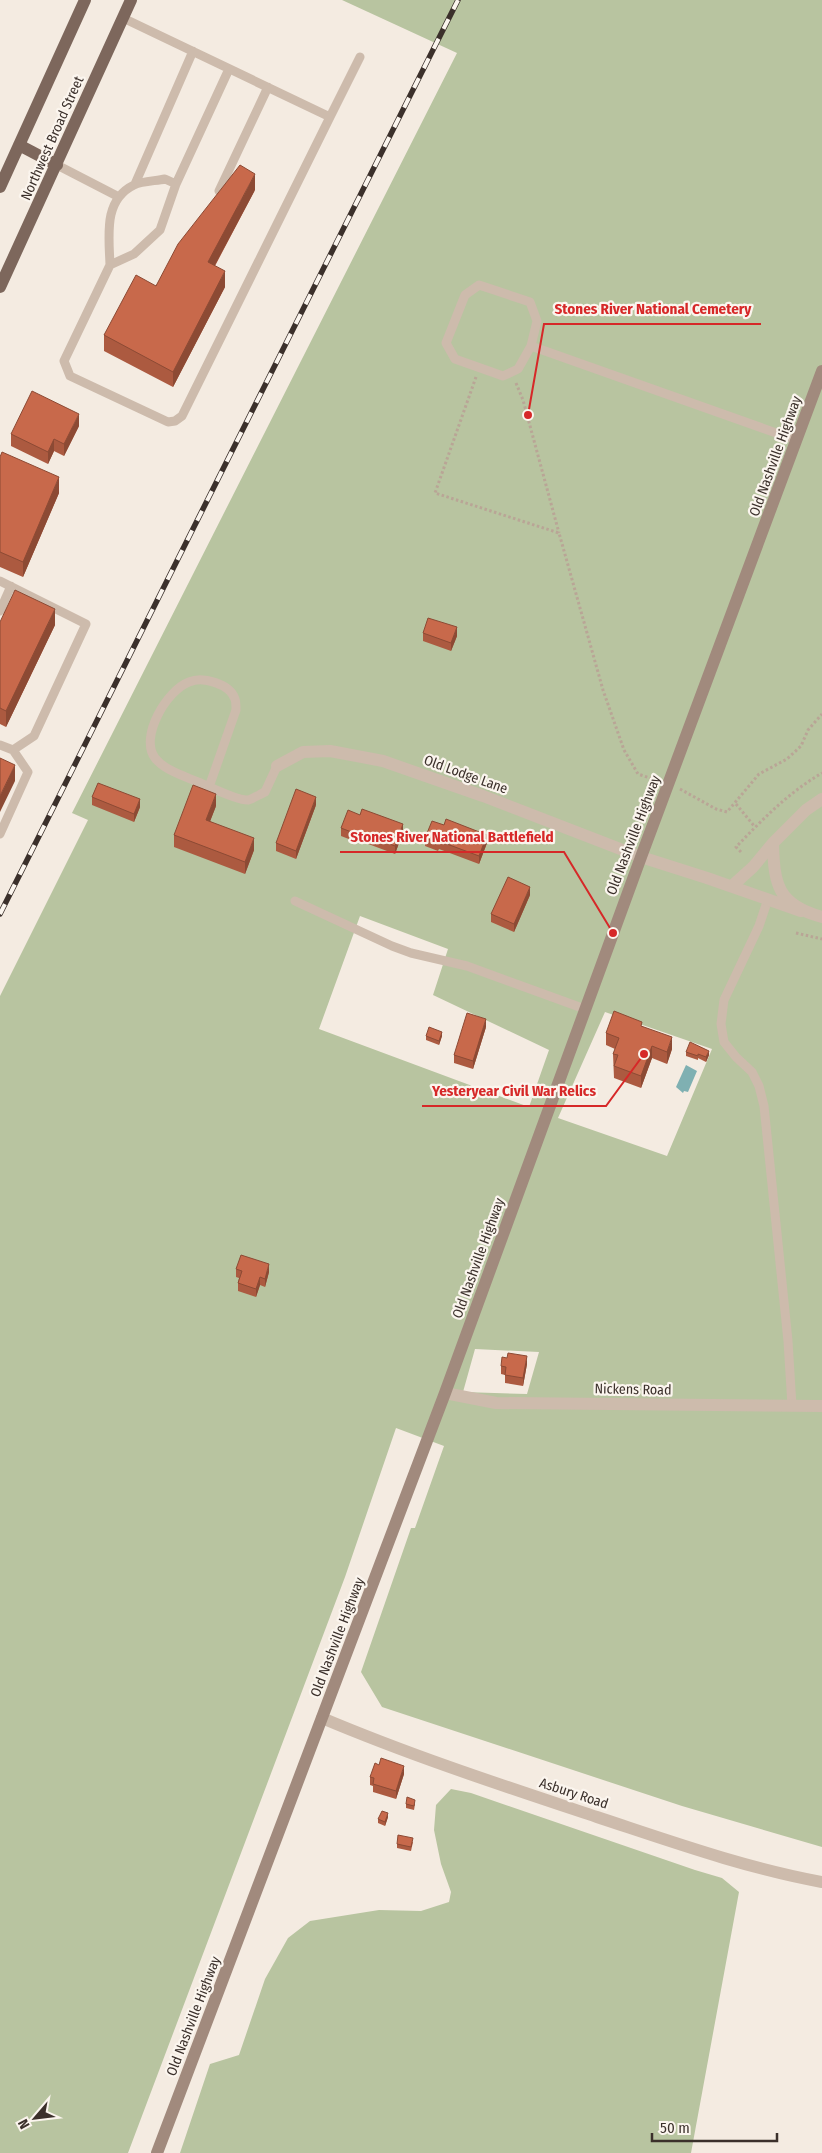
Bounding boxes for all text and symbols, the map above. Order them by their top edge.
street label: Northwest Broad Street [17,73,88,203]
callout: Stones River National Cemetery [544,294,761,324]
text: Stones River National Cemetery [555,300,752,318]
street label: Old Nashville Highway [746,393,805,519]
street label: Old Lodge Lane [422,751,510,797]
street label: Old Nashville Highway [603,772,664,897]
callout: Stones River National Battlefield [340,822,564,852]
text: Stones River National Battlefield [350,828,554,846]
callout: Yesteryear Civil War Relics [422,1076,606,1106]
text: Yesteryear Civil War Relics [431,1082,596,1100]
street label: Old Nashville Highway [449,1195,508,1321]
street label: Nickens Road [594,1380,672,1399]
street label: Old Nashville Highway [307,1574,368,1699]
street label: Asbury Road [537,1774,611,1813]
street label: Old Nashville Highway [163,1953,224,2078]
north arrow [10,2093,60,2143]
scale bar [652,2110,777,2142]
text: N [14,2116,33,2132]
text: 50 m [660,2119,690,2137]

